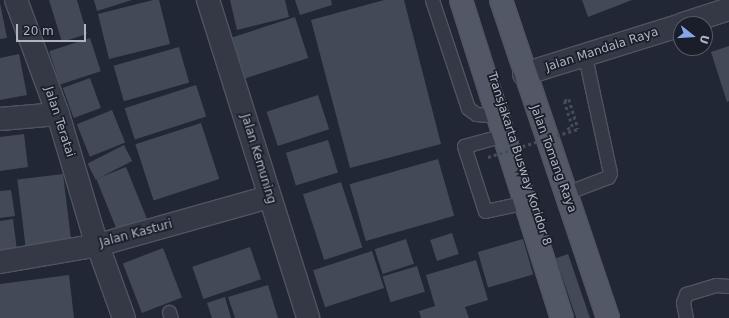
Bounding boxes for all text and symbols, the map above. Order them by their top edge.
scale bar [18,16,88,42]
north arrow [673,16,713,56]
text: 20 m [23,24,54,38]
street label: Jalan Mandala Raya [544,25,660,75]
text: U [696,33,712,46]
street label: Transjakarta Busway Koridor 8 [484,70,554,248]
street label: Jalan Teratai [41,85,77,159]
street label: Jalan Tomang Raya [527,103,579,215]
street label: Jalan Kemuning [238,112,278,206]
street label: Jalan Kasturi [98,217,174,251]

